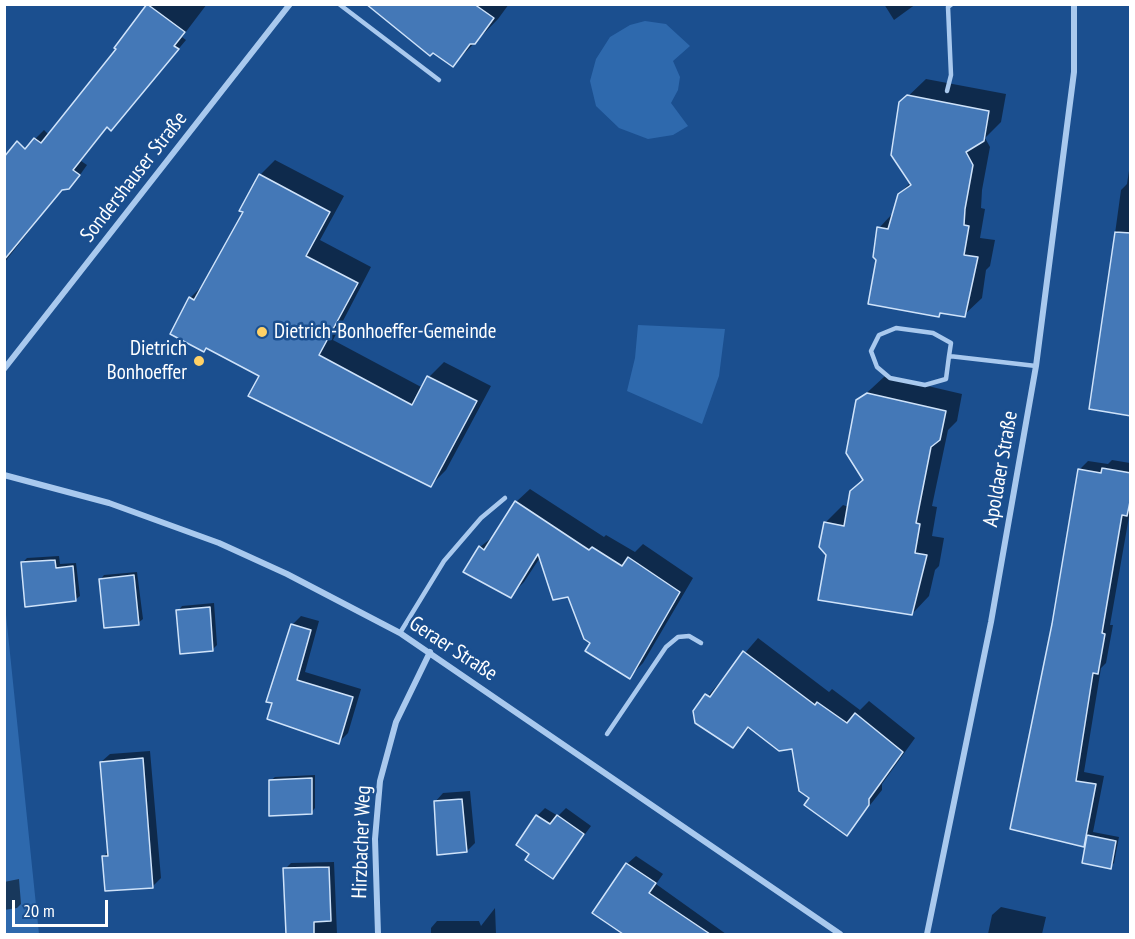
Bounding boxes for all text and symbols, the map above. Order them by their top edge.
street label: Sondershauser Straße [75,107,193,247]
place label: Dietrich-Bonhoeffer-Gemeinde [274,319,496,345]
marker: Dietrich-Bonhoeffer-Gemeinde [255,325,269,339]
place label: Dietrich Bonhoeffer [107,336,187,386]
marker: Dietrich Bonhoeffer [192,354,206,368]
street label: Apoldaer Straße [978,409,1024,529]
street label: Geraer Straße [404,611,502,687]
street label: Hirzbacher Weg [347,785,377,899]
scale bar [15,888,111,926]
text: 20 m [23,899,55,922]

